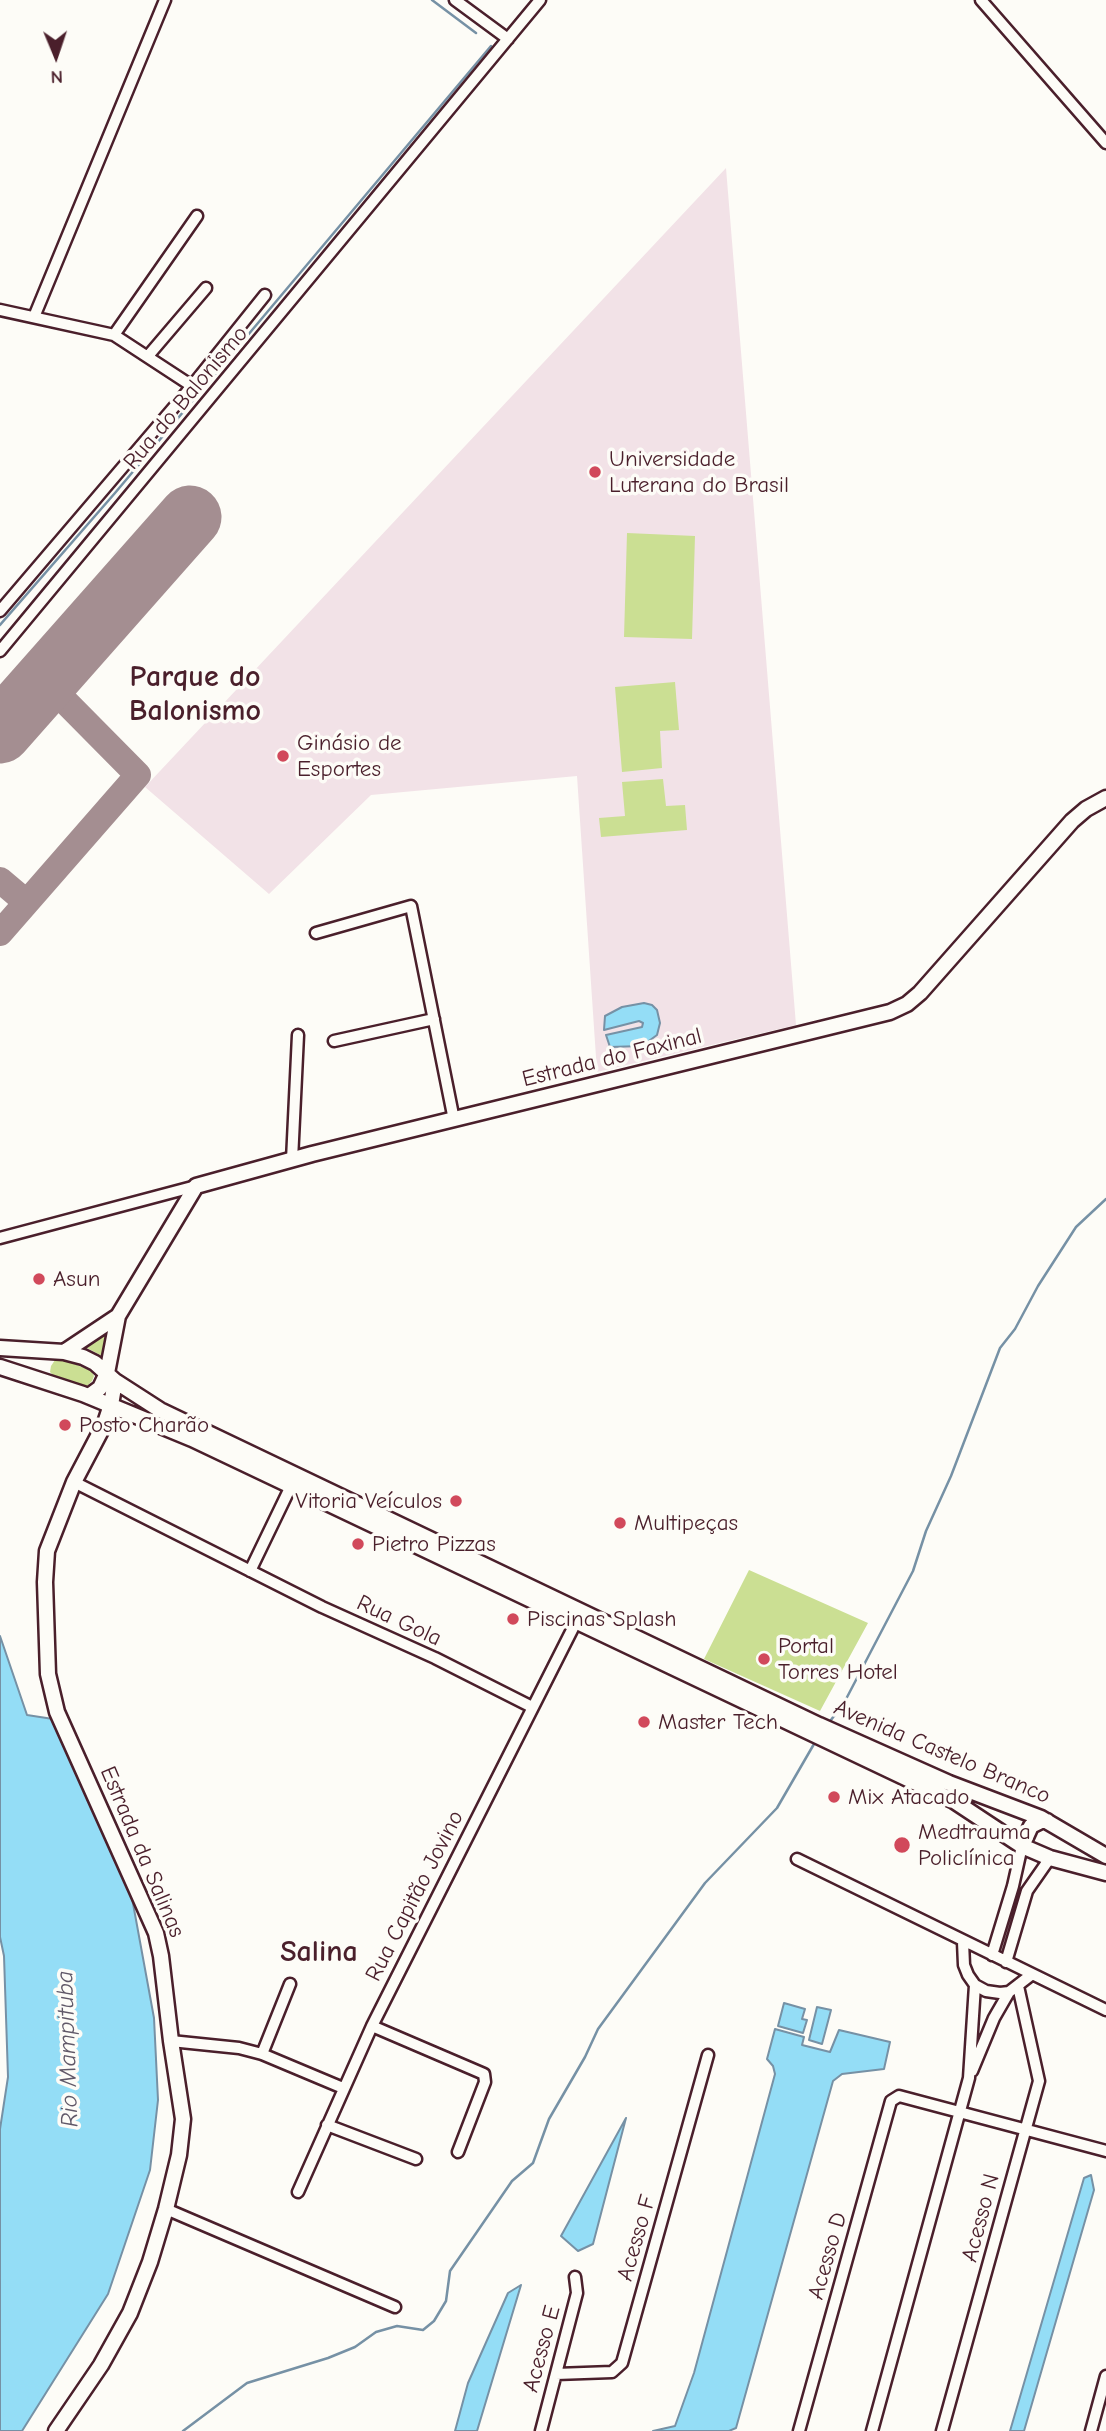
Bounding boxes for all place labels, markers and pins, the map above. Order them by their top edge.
place label: Universidade Luterana do Brasil [609,445,789,499]
marker: Universidade Luterana do Brasil [587,464,603,480]
place label: Ginásio de Esportes [297,729,402,783]
marker: Ginásio de Esportes [275,748,291,764]
place label: Asun [53,1265,100,1293]
marker: Asun [31,1271,47,1287]
place label: Posto Charão [79,1411,209,1439]
marker: Posto Charão [57,1417,73,1433]
place label: Vitoria Veículos [295,1487,442,1515]
marker: Vitoria Veículos [448,1493,464,1509]
place label: Multipeças [634,1509,738,1537]
marker: Multipeças [612,1515,628,1531]
place label: Pietro Pizzas [372,1530,496,1558]
marker: Pietro Pizzas [350,1536,366,1552]
place label: Piscinas Splash [527,1605,676,1633]
marker: Piscinas Splash [505,1611,521,1627]
place label: Portal Torres Hotel [778,1632,898,1686]
marker: Portal Torres Hotel [756,1651,772,1667]
place label: Master Tech [658,1708,778,1736]
marker: Master Tech [636,1714,652,1730]
place label: Mix Atacado [848,1783,970,1811]
marker: Mix Atacado [826,1789,842,1805]
place label: Medtrauma Policlínica [918,1818,1031,1872]
marker: Medtrauma Policlínica [892,1835,912,1855]

